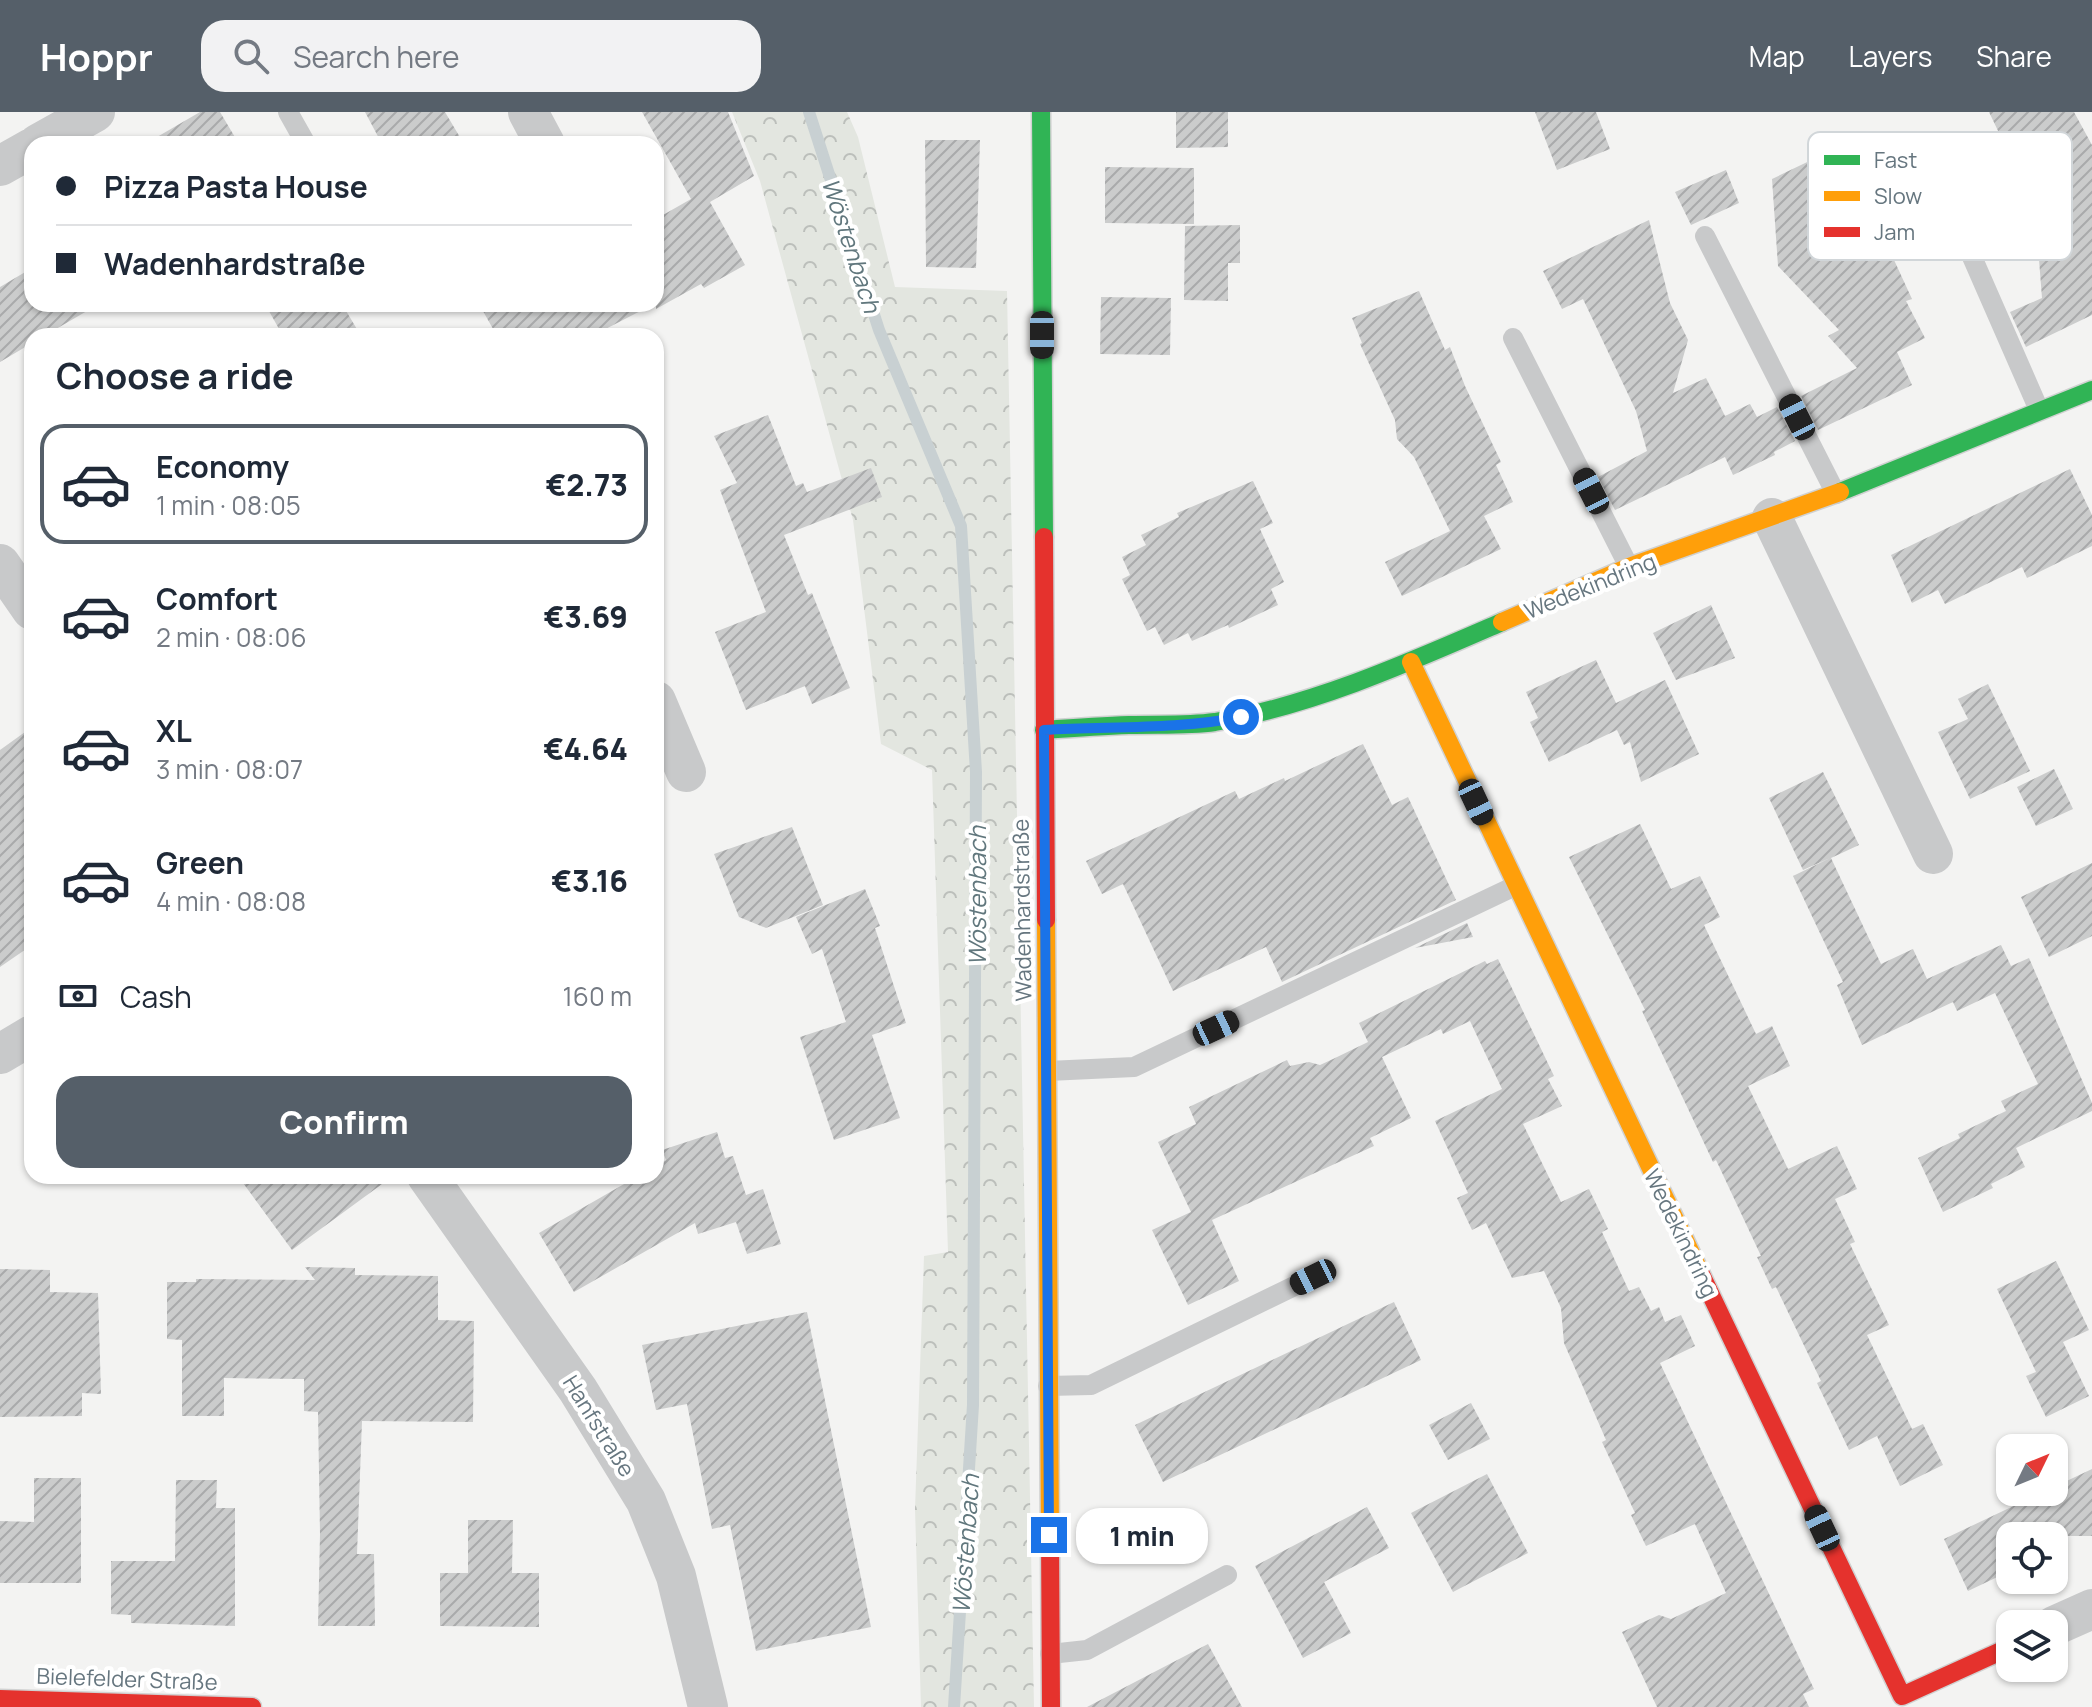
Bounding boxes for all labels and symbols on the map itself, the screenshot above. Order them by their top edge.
legend [1808,132,2072,260]
text: Fast [1874,145,1917,175]
water label: Wöstenbach [815,173,890,317]
text: Slow [1874,181,1922,211]
text: Jam [1874,217,1915,247]
car [1030,311,1054,359]
car [1775,390,1819,444]
car [1569,464,1613,518]
street label: Wedekindring [1520,546,1660,626]
route start [1223,699,1259,735]
car [1455,775,1497,829]
street label: Wadenhardstraße [1005,818,1039,1002]
water label: Wöstenbach [960,825,993,966]
car [1189,1007,1243,1049]
street label: Wedekindring [1637,1164,1725,1302]
car [1286,1256,1340,1298]
street label: Hanfstraße [556,1370,642,1483]
north arrow [1996,1434,2068,1506]
water label: Wöstenbach [944,1472,986,1615]
car [1801,1501,1843,1555]
callout: 1 min [1077,1507,1209,1563]
route end [1031,1517,1067,1553]
street label: Bielefelder Straße [36,1661,218,1697]

